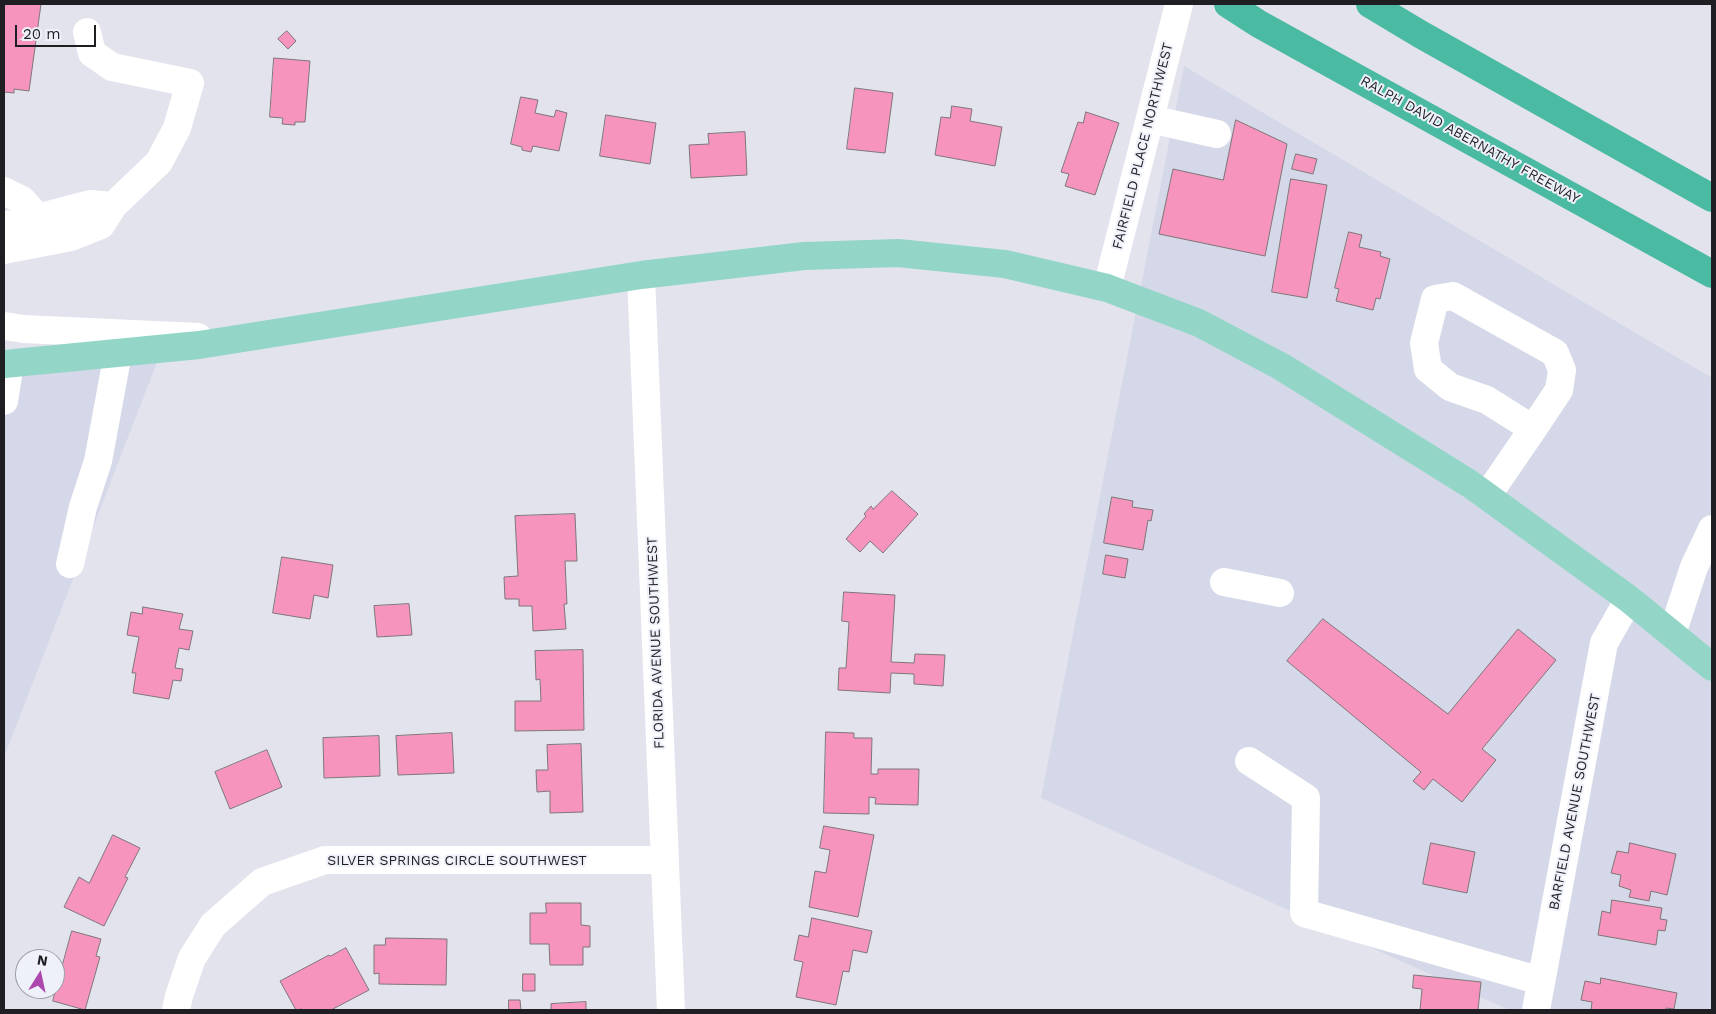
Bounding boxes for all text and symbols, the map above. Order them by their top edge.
scale bar [18,15,99,47]
text: 20 m [23,25,61,43]
street label: FAIRFIELD PLACE NORTHWEST [1109,41,1177,251]
street label: RALPH DAVID ABERNATHY FREEWAY [1357,73,1583,207]
street label: FLORIDA AVENUE SOUTHWEST [644,537,668,749]
street label: BARFIELD AVENUE SOUTHWEST [1546,692,1604,912]
street label: SILVER SPRINGS CIRCLE SOUTHWEST [327,853,587,869]
north arrow [15,949,65,999]
text: N [36,951,49,969]

